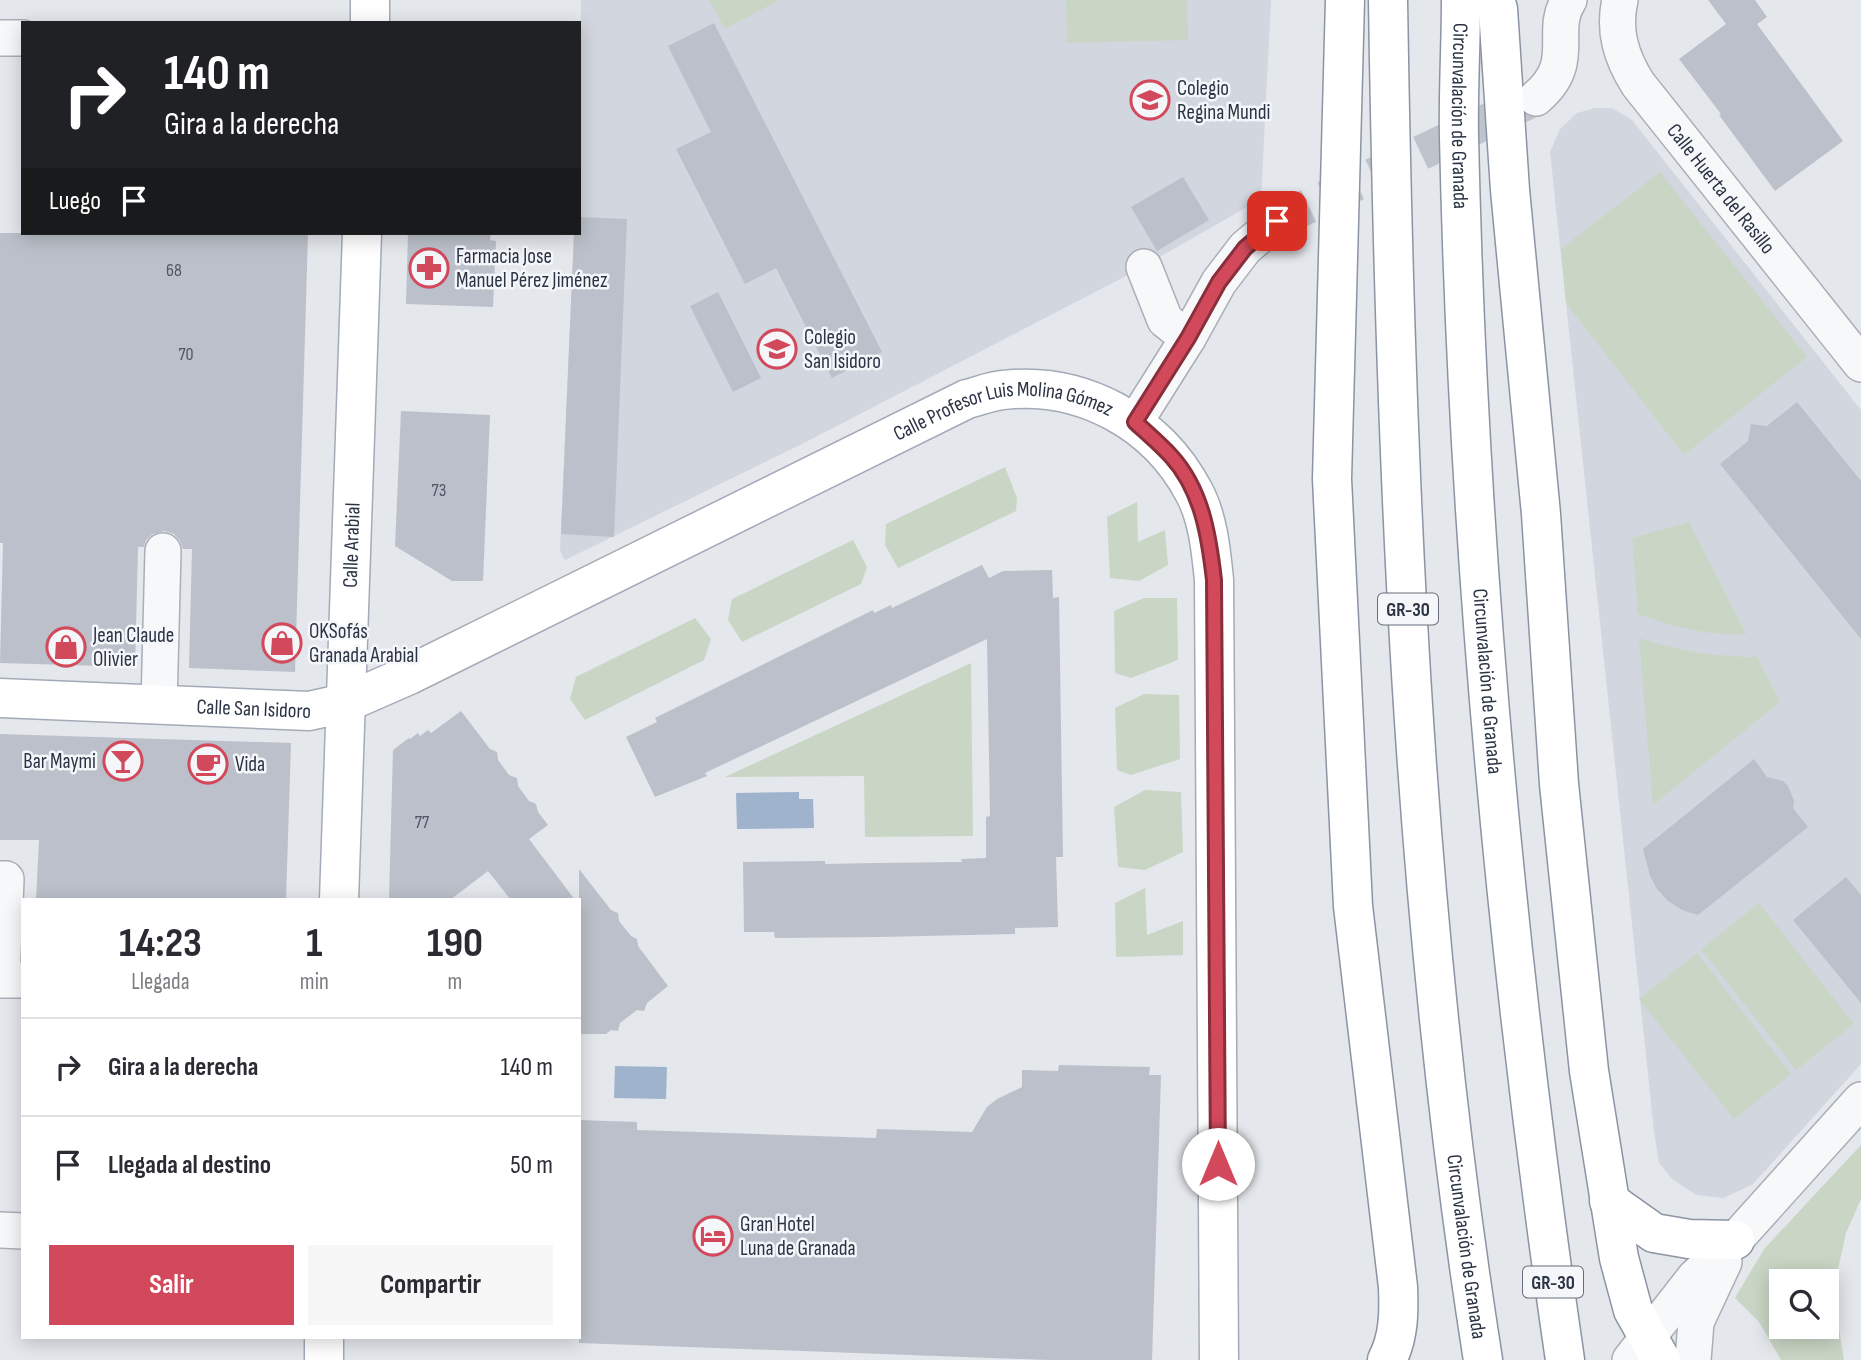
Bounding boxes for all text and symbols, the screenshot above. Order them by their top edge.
street label: Circunvalación de Granada [1446,23,1473,209]
text: 140 m [164,45,270,104]
icon: right [49,49,140,140]
place label: Colegio Regina Mundi [1177,76,1271,125]
school or university icon: Colegio Regina Mundi [1129,79,1171,121]
text: Gira a la derecha [164,105,339,144]
street label: Calle Huerta del Rasillo [1661,119,1780,259]
icon: arrive [115,182,153,220]
text: Luego [49,186,101,217]
pin [1247,191,1307,251]
icon: arrive [1258,202,1296,240]
place label: Farmacia Jose Manuel Pérez Jiménez [456,244,608,293]
pharmacy icon: Farmacia Jose Manuel Pérez Jiménez [408,247,450,289]
house number: 68 [166,260,182,281]
place label: Colegio San Isidoro [804,325,881,374]
school or university icon: Colegio San Isidoro [756,328,798,370]
house number: 70 [178,344,194,365]
street label: Calle Profesor Luis Molina Gómez [889,377,1118,446]
house number: 73 [432,480,446,501]
street label: Calle Arabial [338,502,366,588]
street label: Circunvalación de Granada [1467,588,1507,775]
road number: GR-30 [1378,594,1438,624]
place label: OKSofás Granada Arabial [309,619,418,668]
shop icon: OKSofás Granada Arabial [261,622,303,664]
place label: Jean Claude Olivier [92,623,174,672]
shop icon: Jean Claude Olivier [45,626,87,668]
street label: Calle San Isidoro [196,694,312,724]
bar icon: Bar Maymi [102,740,144,782]
cafe icon: Vida [187,743,229,785]
place label: Bar Maymi [23,749,96,774]
place label: Vida [235,752,265,777]
house number: 77 [415,812,430,833]
text: 14:23 [119,918,202,969]
text: 1 [306,918,323,969]
text: 190 [427,918,483,969]
text: Llegada [131,968,190,996]
text: min [300,968,329,996]
text: m [447,968,462,996]
icon: right [49,1048,87,1086]
text: Gira a la derecha [108,1052,258,1083]
text: 140 m [501,1052,553,1083]
position arrow [1181,1127,1255,1201]
icon: arrive [49,1146,87,1184]
text: Llegada al destino [108,1150,271,1181]
text: 50 m [510,1150,553,1181]
street label: Circunvalación de Granada [1441,1153,1492,1341]
place label: Gran Hotel Luna de Granada [740,1212,856,1261]
hotel icon: Gran Hotel Luna de Granada [692,1215,734,1257]
button: Salir [49,1245,294,1325]
button: Compartir [308,1245,553,1325]
road number: GR-30 [1523,1266,1583,1298]
map controls [1769,1269,1839,1339]
button: search [1769,1269,1839,1339]

